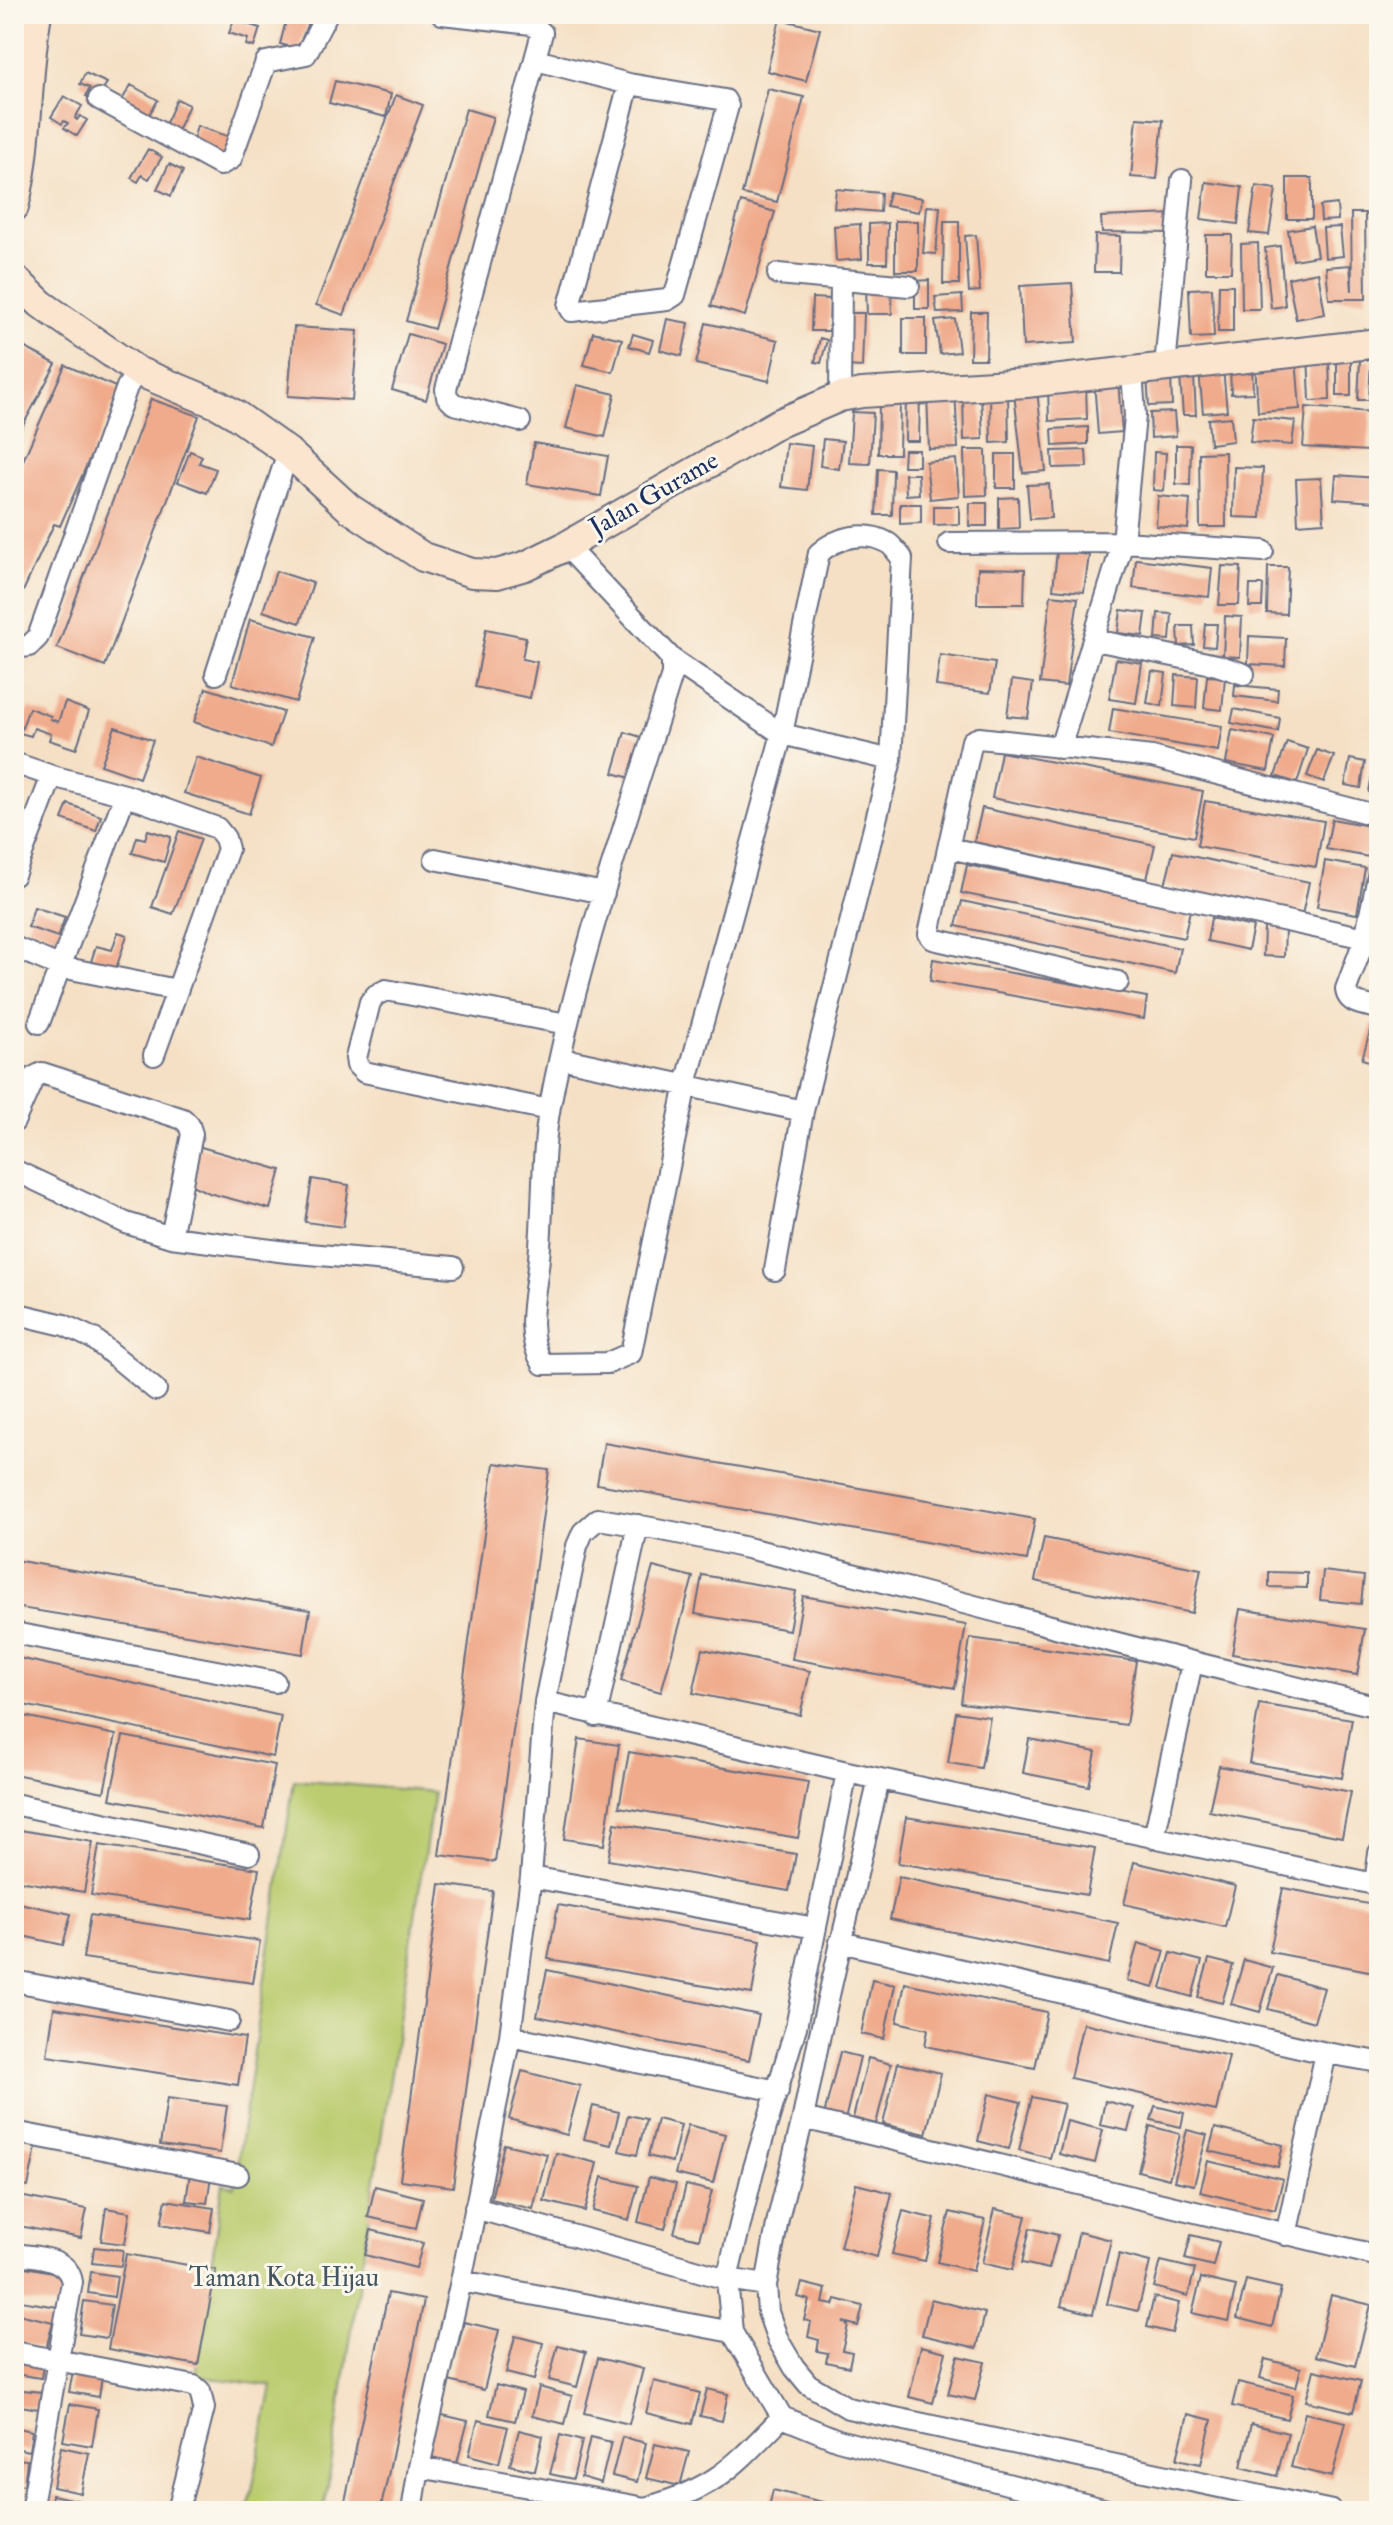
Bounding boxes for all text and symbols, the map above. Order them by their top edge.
street label: Jalan Gurame [583,444,724,544]
park label: Taman Kota Hijau [189,2262,379,2294]

